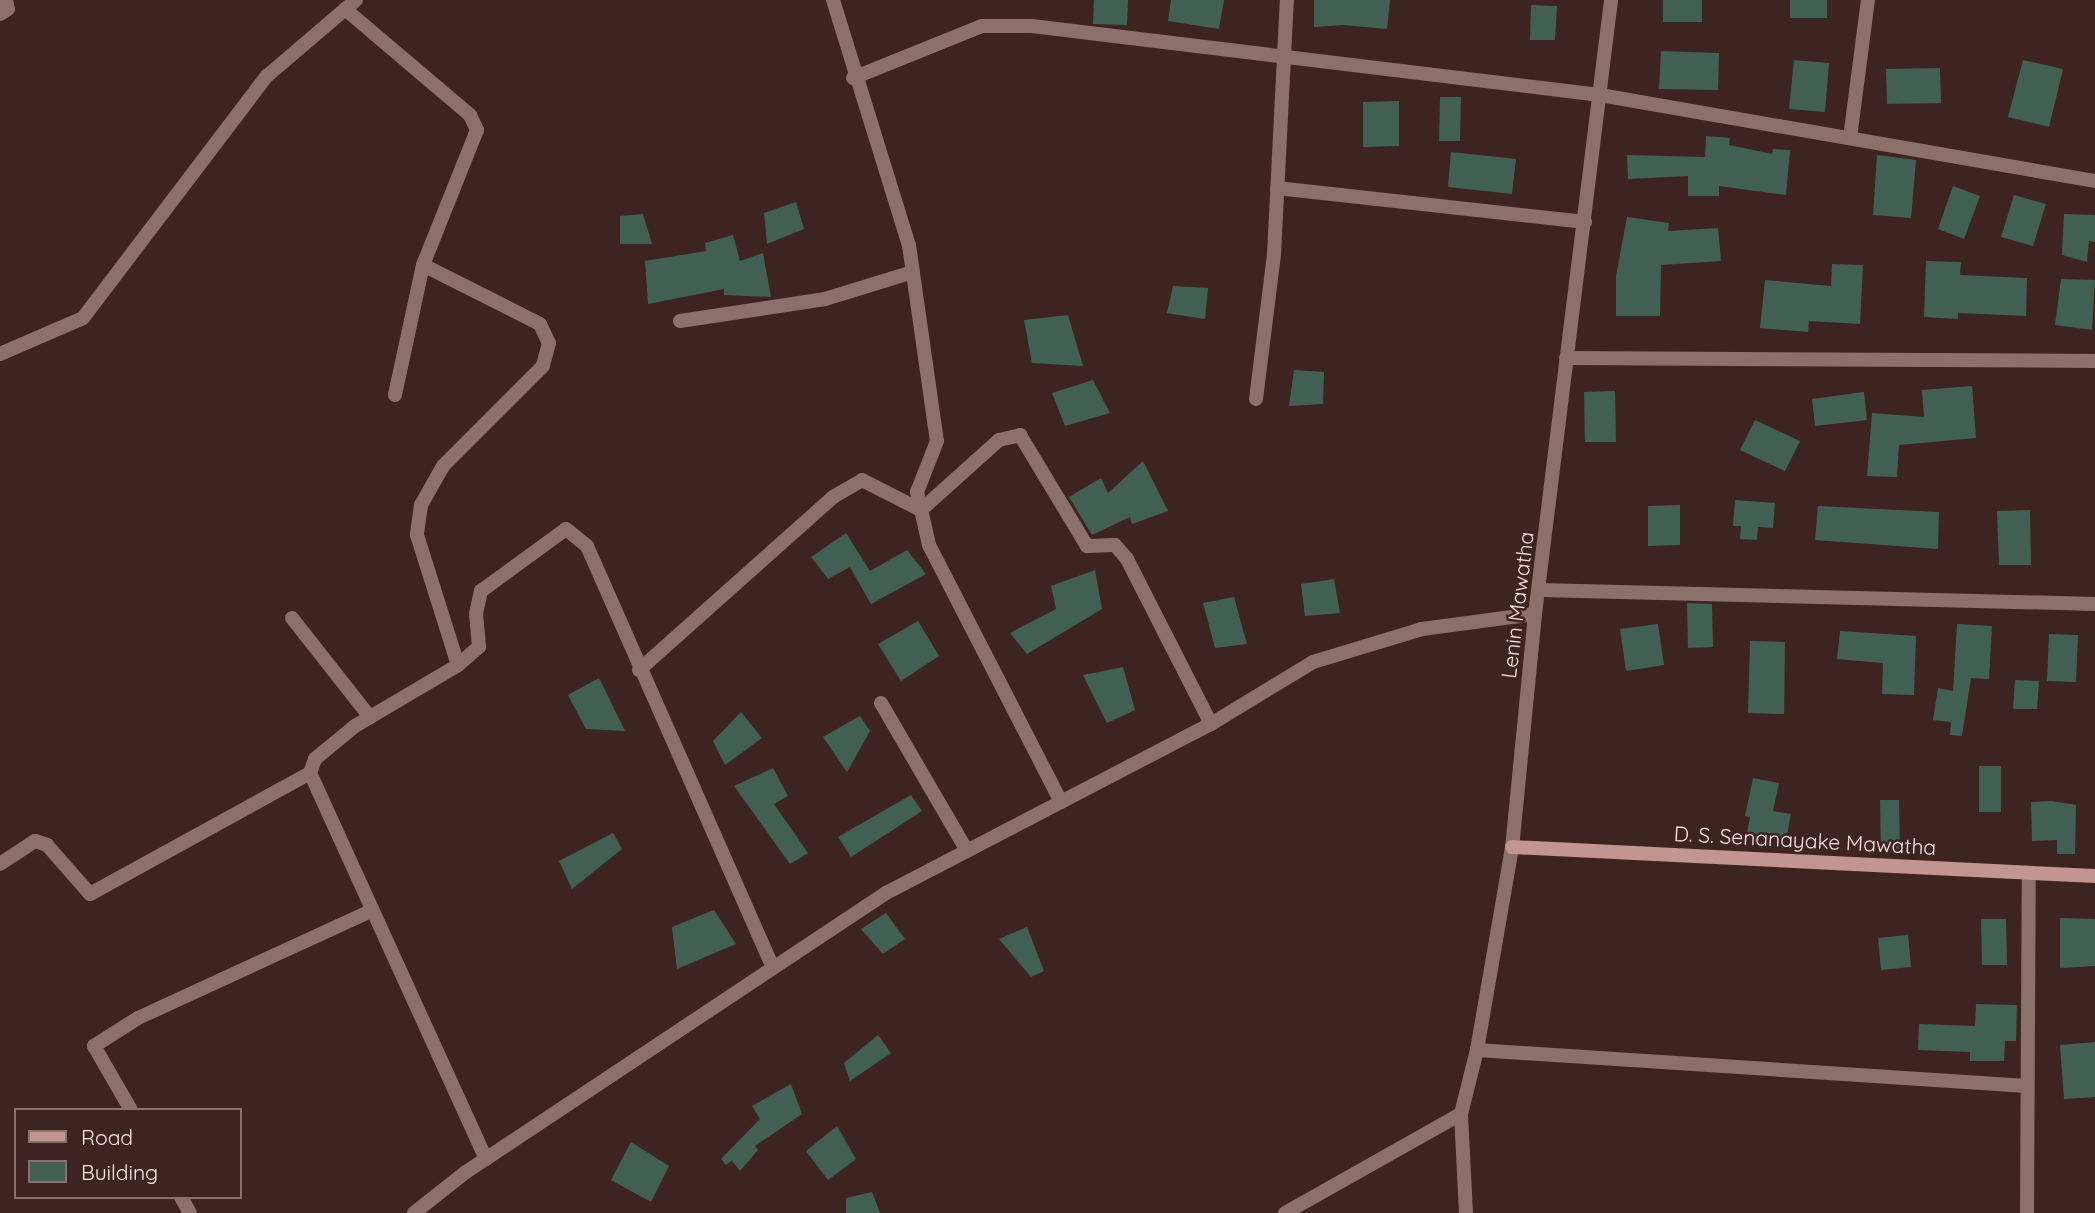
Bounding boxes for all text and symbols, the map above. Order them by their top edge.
street label: Lenin Mawatha [1495,530,1539,680]
street label: D. S. Senanayake Mawatha [1673,821,1937,859]
legend [14,1108,242,1199]
text: Road [81,1124,133,1150]
text: Building [81,1159,158,1185]

